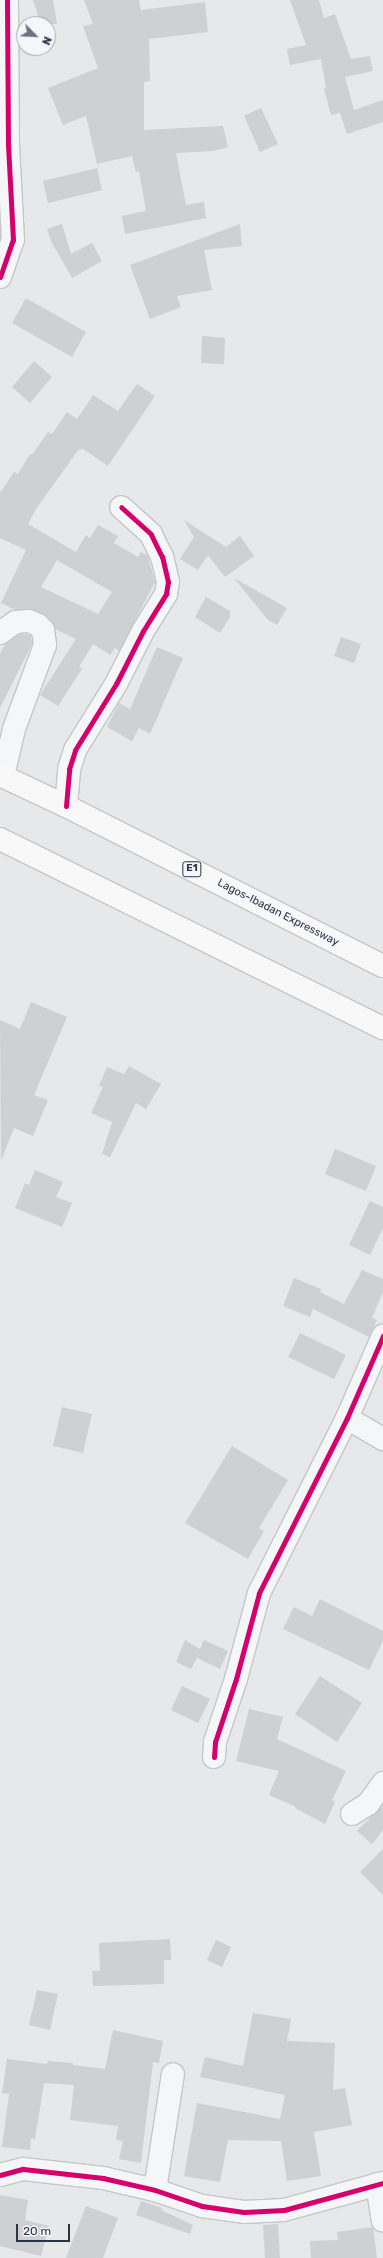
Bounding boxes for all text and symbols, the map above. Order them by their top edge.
north arrow [16,16,56,56]
text: N [39,34,54,47]
road number: E1 [182,861,202,877]
street label: Lagos-Ibadan Expressway [215,877,341,949]
scale bar [18,2216,72,2242]
text: 20 m [23,2224,51,2238]

